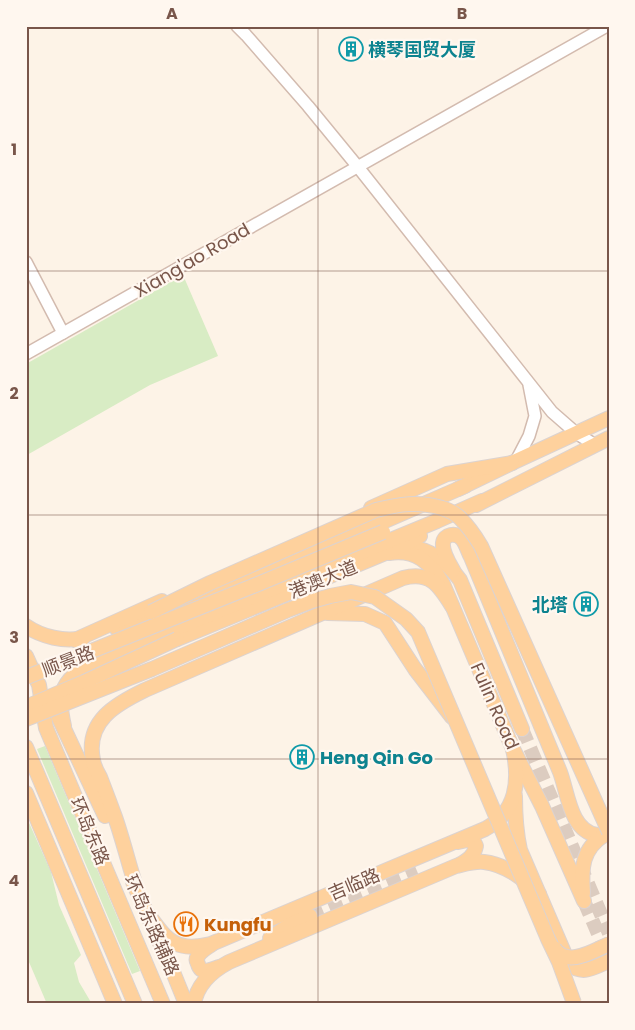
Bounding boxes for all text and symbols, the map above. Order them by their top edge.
text: A [166,2,178,25]
text: B [457,2,467,25]
building icon: 横琴国贸大厦 [338,36,364,62]
place label: 横琴国贸大厦 [368,37,476,62]
text: 1 [11,138,17,161]
street label: Xiang'ao Road [130,217,254,303]
text: 2 [9,382,19,405]
street label: 港澳大道 [285,554,361,604]
building icon: 北塔 [573,591,599,617]
place label: 北塔 [532,592,568,617]
text: 3 [9,626,19,649]
street label: 顺景路 [38,640,98,682]
street label: Fulin Road [465,659,525,753]
building icon: Heng Qin Go [289,744,315,770]
place label: Heng Qin Go [320,745,433,770]
street label: 环岛东路 [64,793,116,869]
street label: 吉临路 [324,862,384,906]
text: 4 [9,869,20,892]
street label: 环岛东路辅路 [119,871,185,979]
restaurant icon: Kungfu [173,911,199,937]
place label: Kungfu [204,912,272,937]

